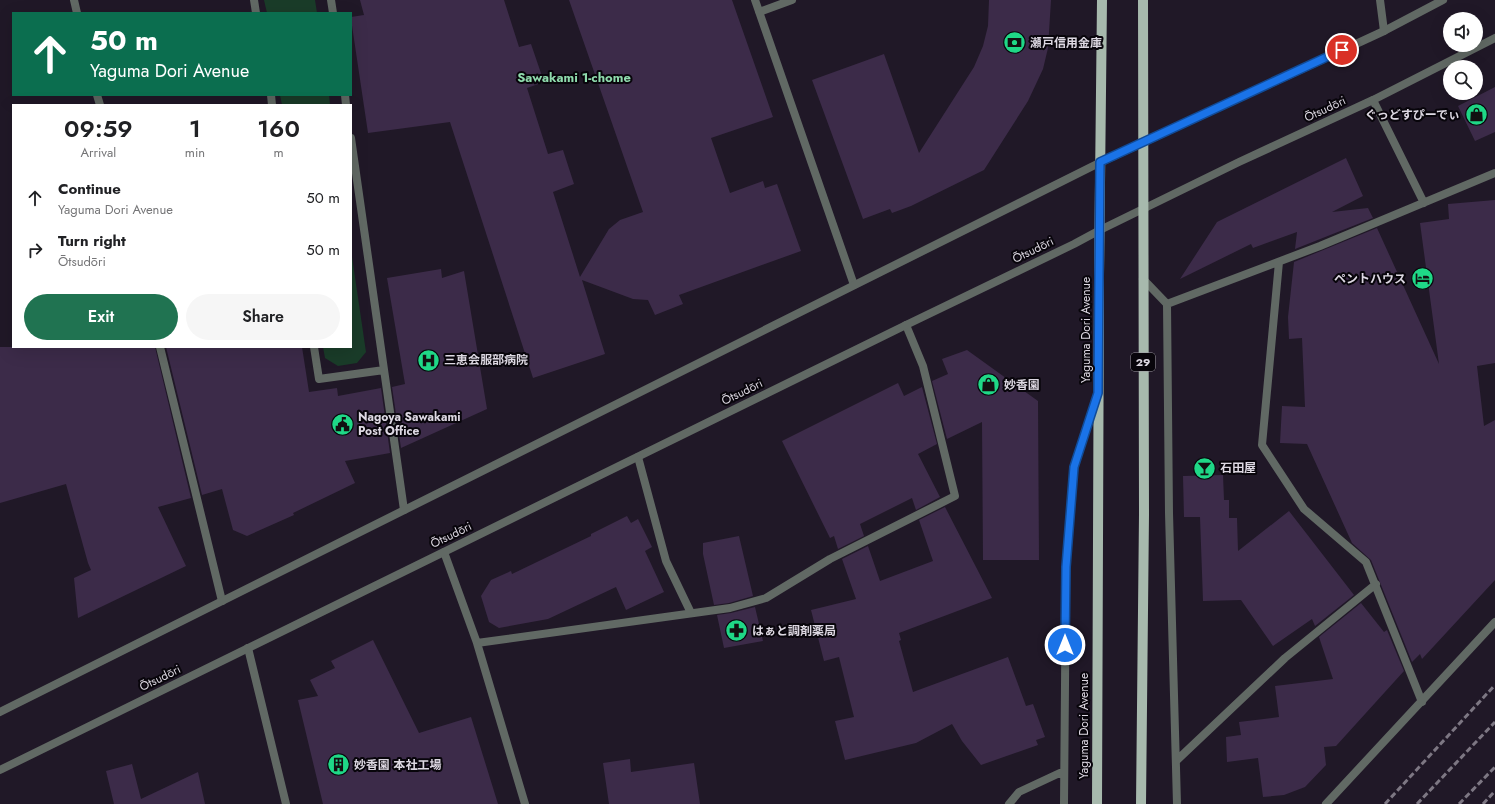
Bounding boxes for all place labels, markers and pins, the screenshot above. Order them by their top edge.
bank icon: 瀬戸信用金庫 [1001,30,1027,56]
pin [1325,33,1359,67]
place label: 瀬戸信用金庫 [1030,34,1102,52]
shop icon: ぐっどすぴーでぃ [1463,102,1489,128]
place label: ぐっどすぴーでぃ [1365,106,1460,124]
hotel icon: ペントハウス [1409,266,1435,292]
place label: ペントハウス [1334,270,1406,288]
hospital icon: 三恵会服部病院 [415,347,441,373]
place label: 三恵会服部病院 [444,351,528,369]
shop icon: 妙香園 [976,372,1002,398]
place label: 妙香園 [1004,376,1040,394]
place label: Nagoya Sawakami Post Office [358,408,461,440]
public building icon: Nagoya Sawakami Post Office [330,411,356,437]
bar icon: 石田屋 [1191,455,1217,481]
place label: 石田屋 [1220,459,1256,477]
pharmacy icon: はぁと調剤薬局 [724,618,750,644]
place label: はぁと調剤薬局 [752,622,836,640]
building icon: 妙香園 本社工場 [325,752,351,778]
place label: 妙香園 本社工場 [354,756,442,774]

